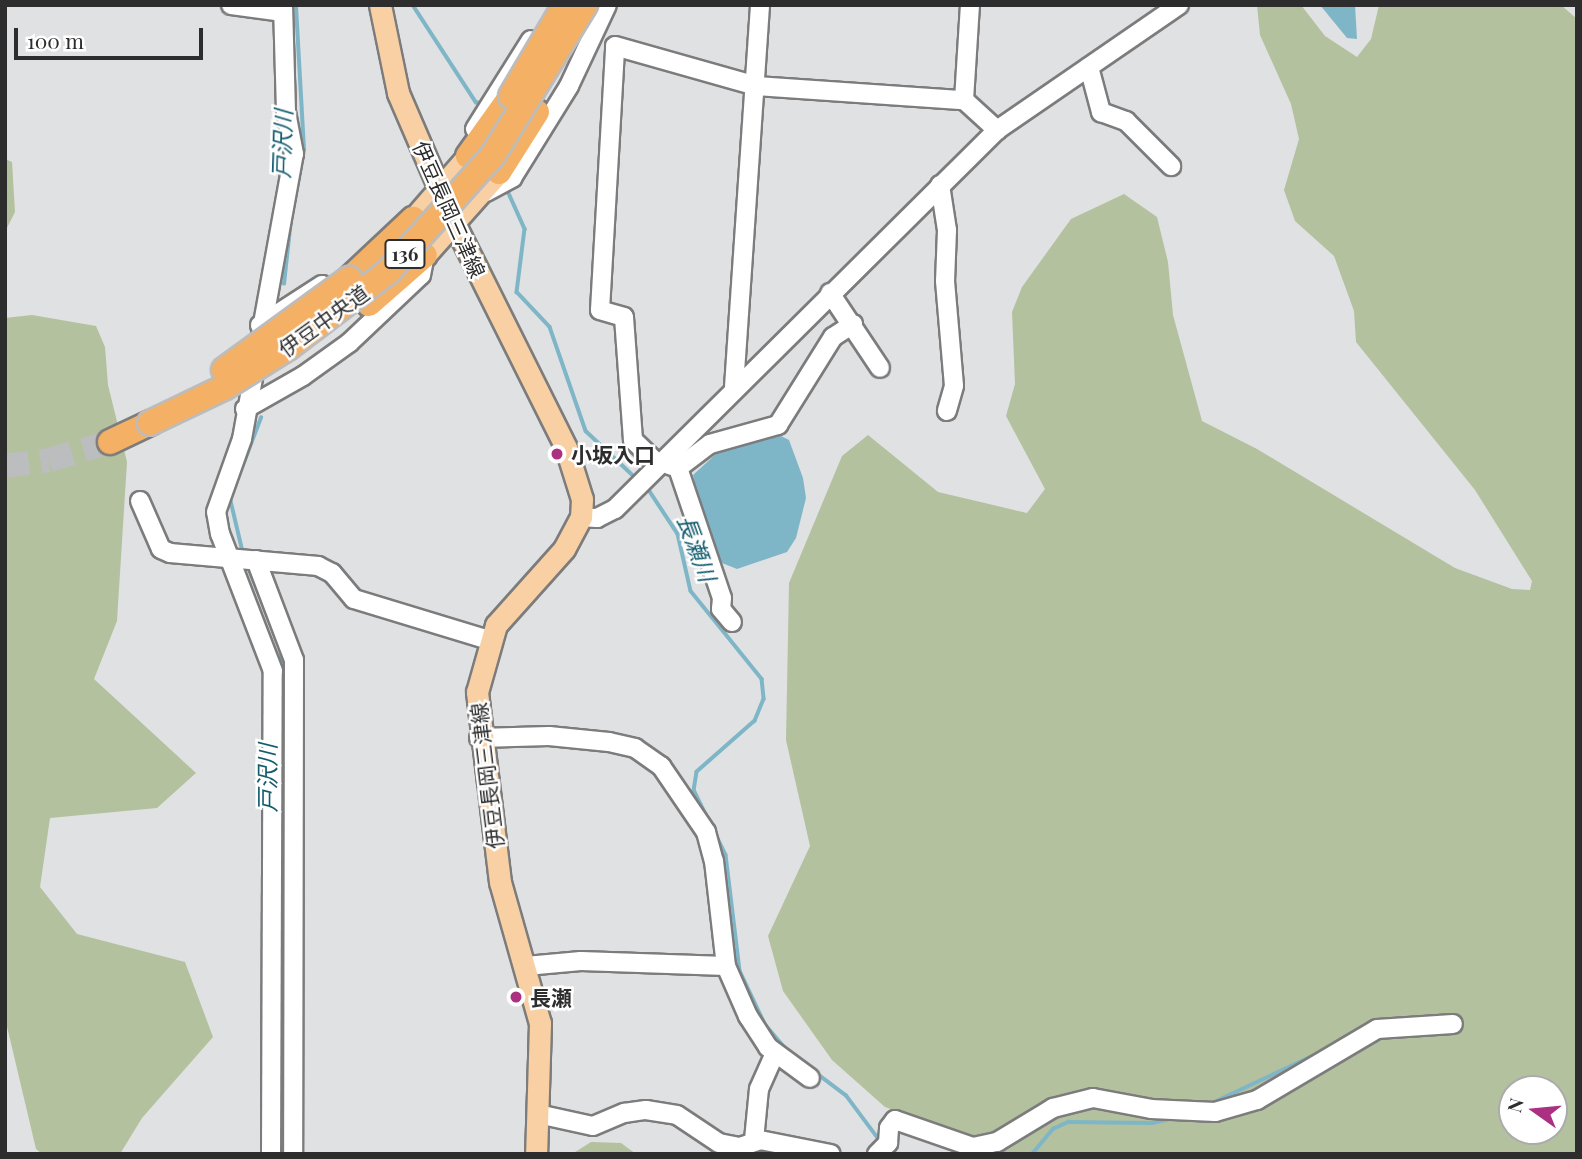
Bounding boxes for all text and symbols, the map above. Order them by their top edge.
scale bar [18,14,206,58]
text: 100 m [27,26,84,54]
water label: 戸沢川 [267,109,297,179]
street label: 伊豆長岡三津線 [409,137,491,281]
road number: 136 [384,238,426,270]
street label: 伊豆中央道 [273,279,373,361]
place label: 小坂入口 [571,441,655,467]
marker: 小坂入口 [549,446,565,462]
water label: 長瀬川 [672,511,722,585]
street label: 伊豆長岡三津線 [465,702,507,850]
water label: 戸沢川 [253,744,281,812]
place label: 長瀬 [530,984,572,1010]
marker: 長瀬 [508,989,524,1005]
north arrow [1498,1075,1568,1145]
text: N [1500,1095,1529,1115]

